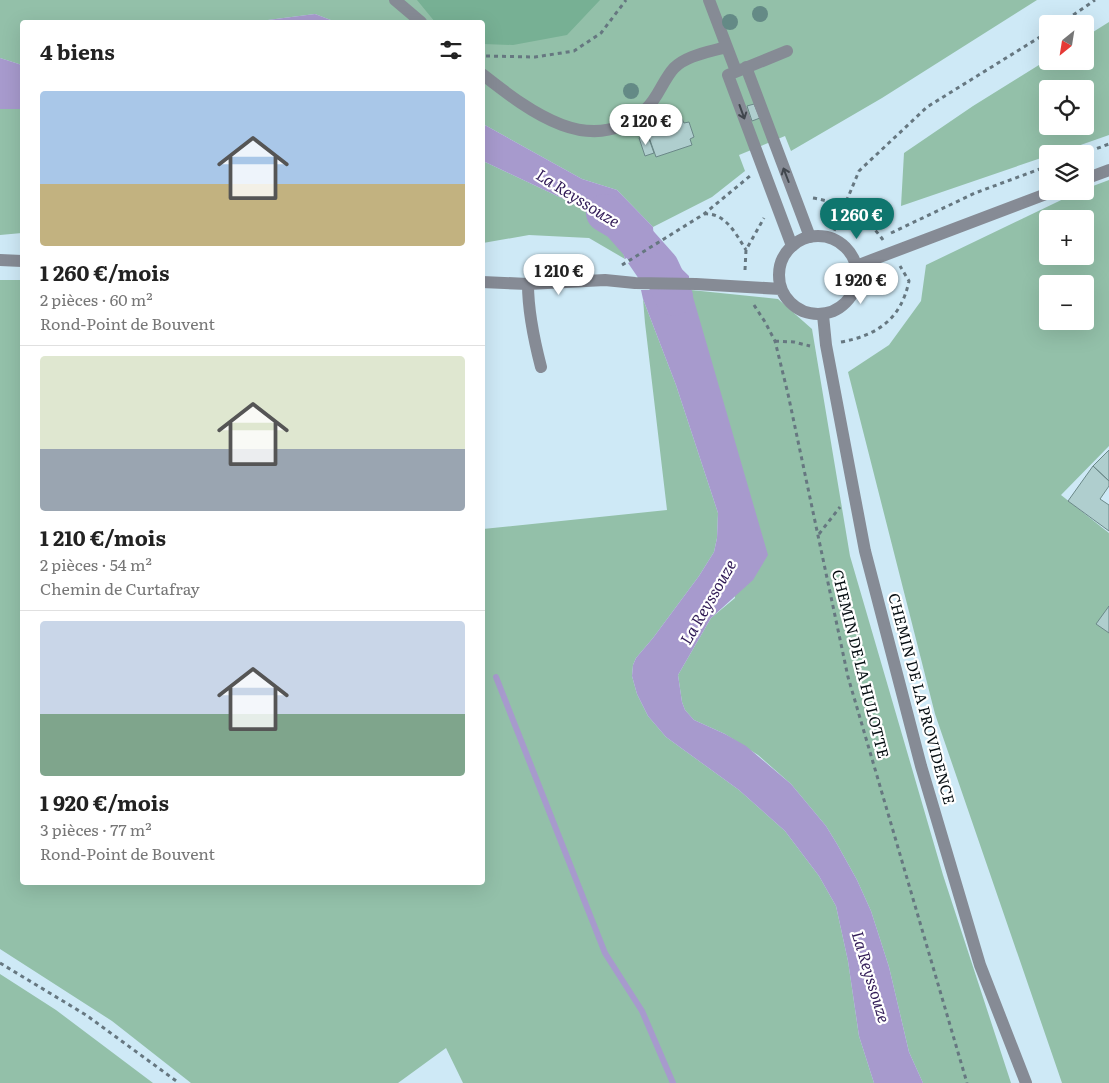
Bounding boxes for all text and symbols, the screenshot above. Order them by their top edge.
north arrow [1039,15,1094,70]
map controls [1039,15,1094,330]
text: 4 biens [40,35,115,66]
icon: filters [437,36,465,64]
button: locate [1039,80,1094,135]
pin: 2 120 € [600,104,692,146]
one-way arrow [738,104,747,119]
text: 2 120 € [620,108,672,132]
icon: home [208,123,298,213]
button: layers [1039,145,1094,200]
water label: La Reyssouze [532,162,625,232]
one-way arrow [781,168,791,183]
pin: 1 260 € [811,198,903,240]
text: 1 260 € [831,202,883,226]
button: + [1039,210,1094,265]
pin: 1 210 € [513,254,605,296]
text: 1 260 €/mois [40,256,170,287]
text: 1 210 € [534,258,584,282]
pin: 1 920 € [815,262,907,305]
text: 1 920 € [835,267,887,291]
button: − [1039,275,1094,330]
text: 2 pièces · 60 m² [40,287,153,311]
text: Rond-Point de Bouvent [40,311,215,335]
icon: home [208,389,298,479]
text: 1 210 €/mois [40,521,166,552]
text: 2 pièces · 54 m² [40,552,152,576]
water label: La Reyssouze [673,554,741,649]
street label: CHEMIN DE LA HULOTTE [827,567,896,760]
text: Chemin de Curtafray [40,576,200,600]
street label: CHEMIN DE LA PROVIDENCE [883,590,962,807]
icon: home [208,654,298,744]
text: 1 920 €/mois [40,786,169,817]
text: 3 pièces · 77 m² [40,817,152,841]
text: Rond-Point de Bouvent [40,841,215,865]
water label: La Reyssouze [847,928,897,1025]

